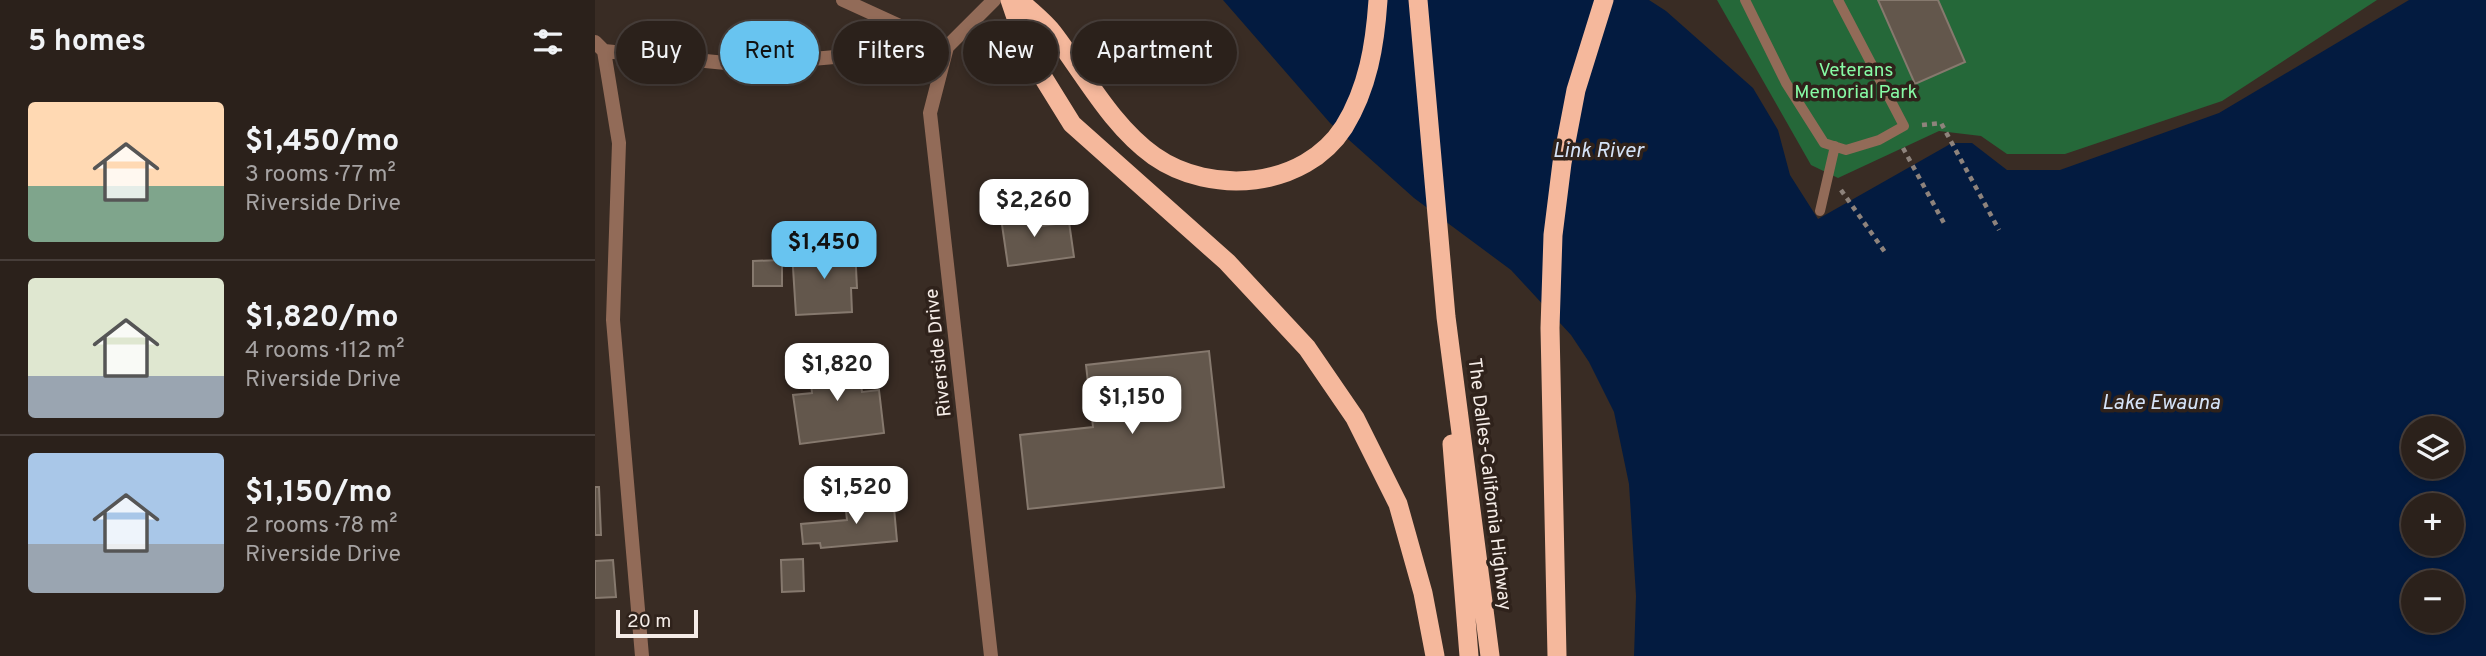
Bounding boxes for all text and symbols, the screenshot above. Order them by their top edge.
chip: Buy [616,21,706,84]
chip: Rent [720,21,819,84]
chip: Filters [833,21,949,84]
chip: New [963,21,1058,84]
chip: Apartment [1072,21,1237,84]
icon: filters [529,23,567,61]
text: 5 homes [28,24,146,61]
park label: Veterans Memorial Park [1794,59,1918,105]
text: $1,450/mo [245,124,399,161]
icon: home [84,130,168,214]
water label: Link River [1553,138,1645,165]
text: 3 rooms · 77 m² [245,161,396,190]
pin: $2,260 [977,180,1091,239]
text: $2,260 [996,187,1073,216]
text: Riverside Drive [245,190,401,219]
pin: $1,450 [767,222,881,281]
text: $1,450 [788,229,860,258]
street label: Riverside Drive [920,287,958,418]
text: $1,820/mo [245,300,398,337]
icon: home [84,306,168,390]
text: 4 rooms · 112 m² [245,337,405,366]
pin: $1,820 [780,344,894,403]
text: $1,820 [801,351,873,380]
street label: The Dalles-California Highway [1462,357,1516,612]
text: Riverside Drive [245,366,401,395]
pin: $1,150 [1075,376,1189,436]
text: $1,150 [1098,384,1166,413]
water label: Lake Ewauna [2102,390,2220,417]
map controls [2401,416,2464,633]
button: layers [2401,416,2464,479]
pin: $1,520 [799,466,913,526]
text: $1,520 [820,474,892,503]
text: $1,150/mo [245,475,392,512]
icon: home [84,481,168,565]
button: + [2401,493,2464,556]
text: 2 rooms · 78 m² [245,512,398,541]
text: Riverside Drive [245,541,401,570]
button: − [2401,570,2464,633]
scale bar [616,607,698,639]
text: 20 m [627,610,671,634]

